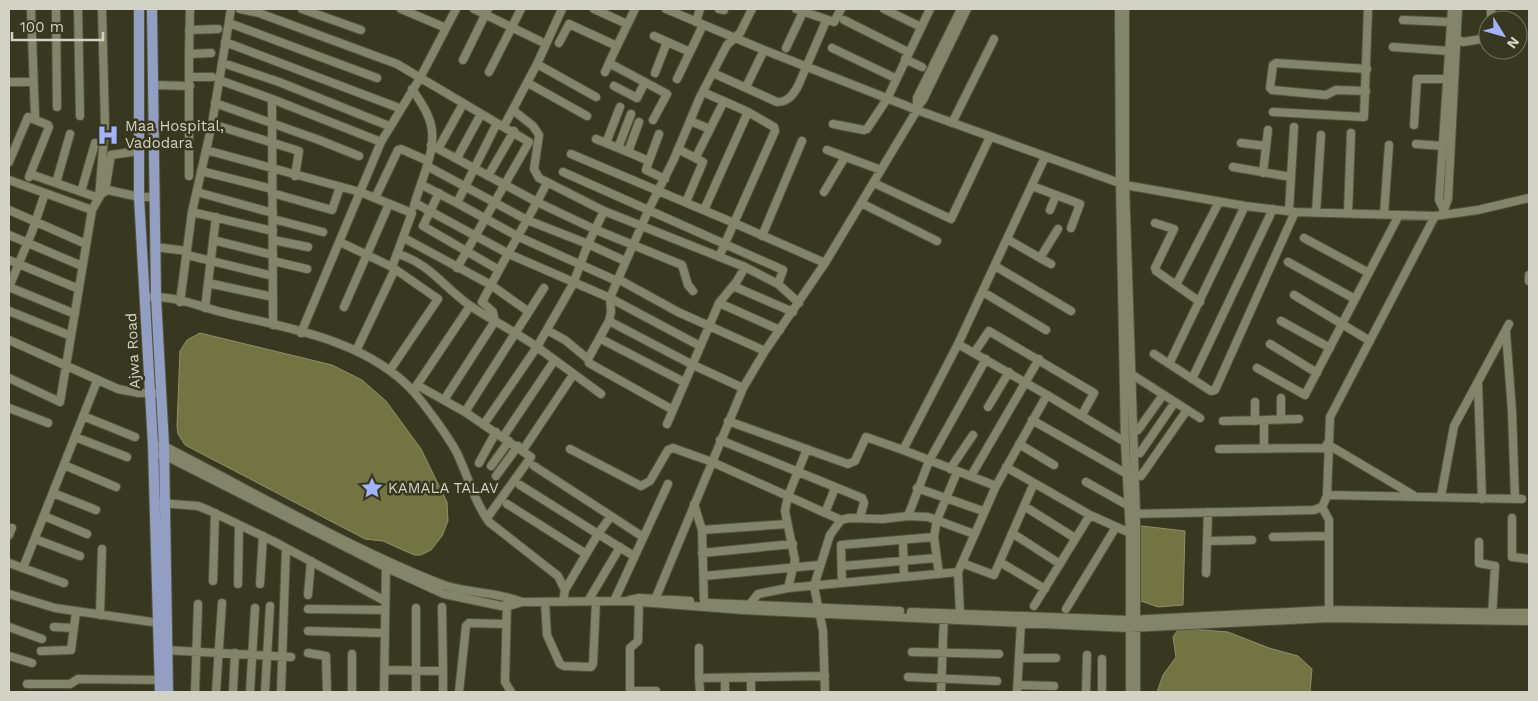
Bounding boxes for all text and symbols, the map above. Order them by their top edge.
scale bar [12,10,104,42]
north arrow [1478,10,1528,60]
text: 100 m [20,18,64,36]
text: N [1504,34,1523,52]
place label: Maa Hospital, Vadodara [125,117,224,152]
hospital icon: Maa Hospital, Vadodara [95,122,121,148]
street label: Ajwa Road [122,313,144,389]
place icon: KAMALA TALAV [359,475,385,501]
place label: KAMALA TALAV [388,479,499,497]

